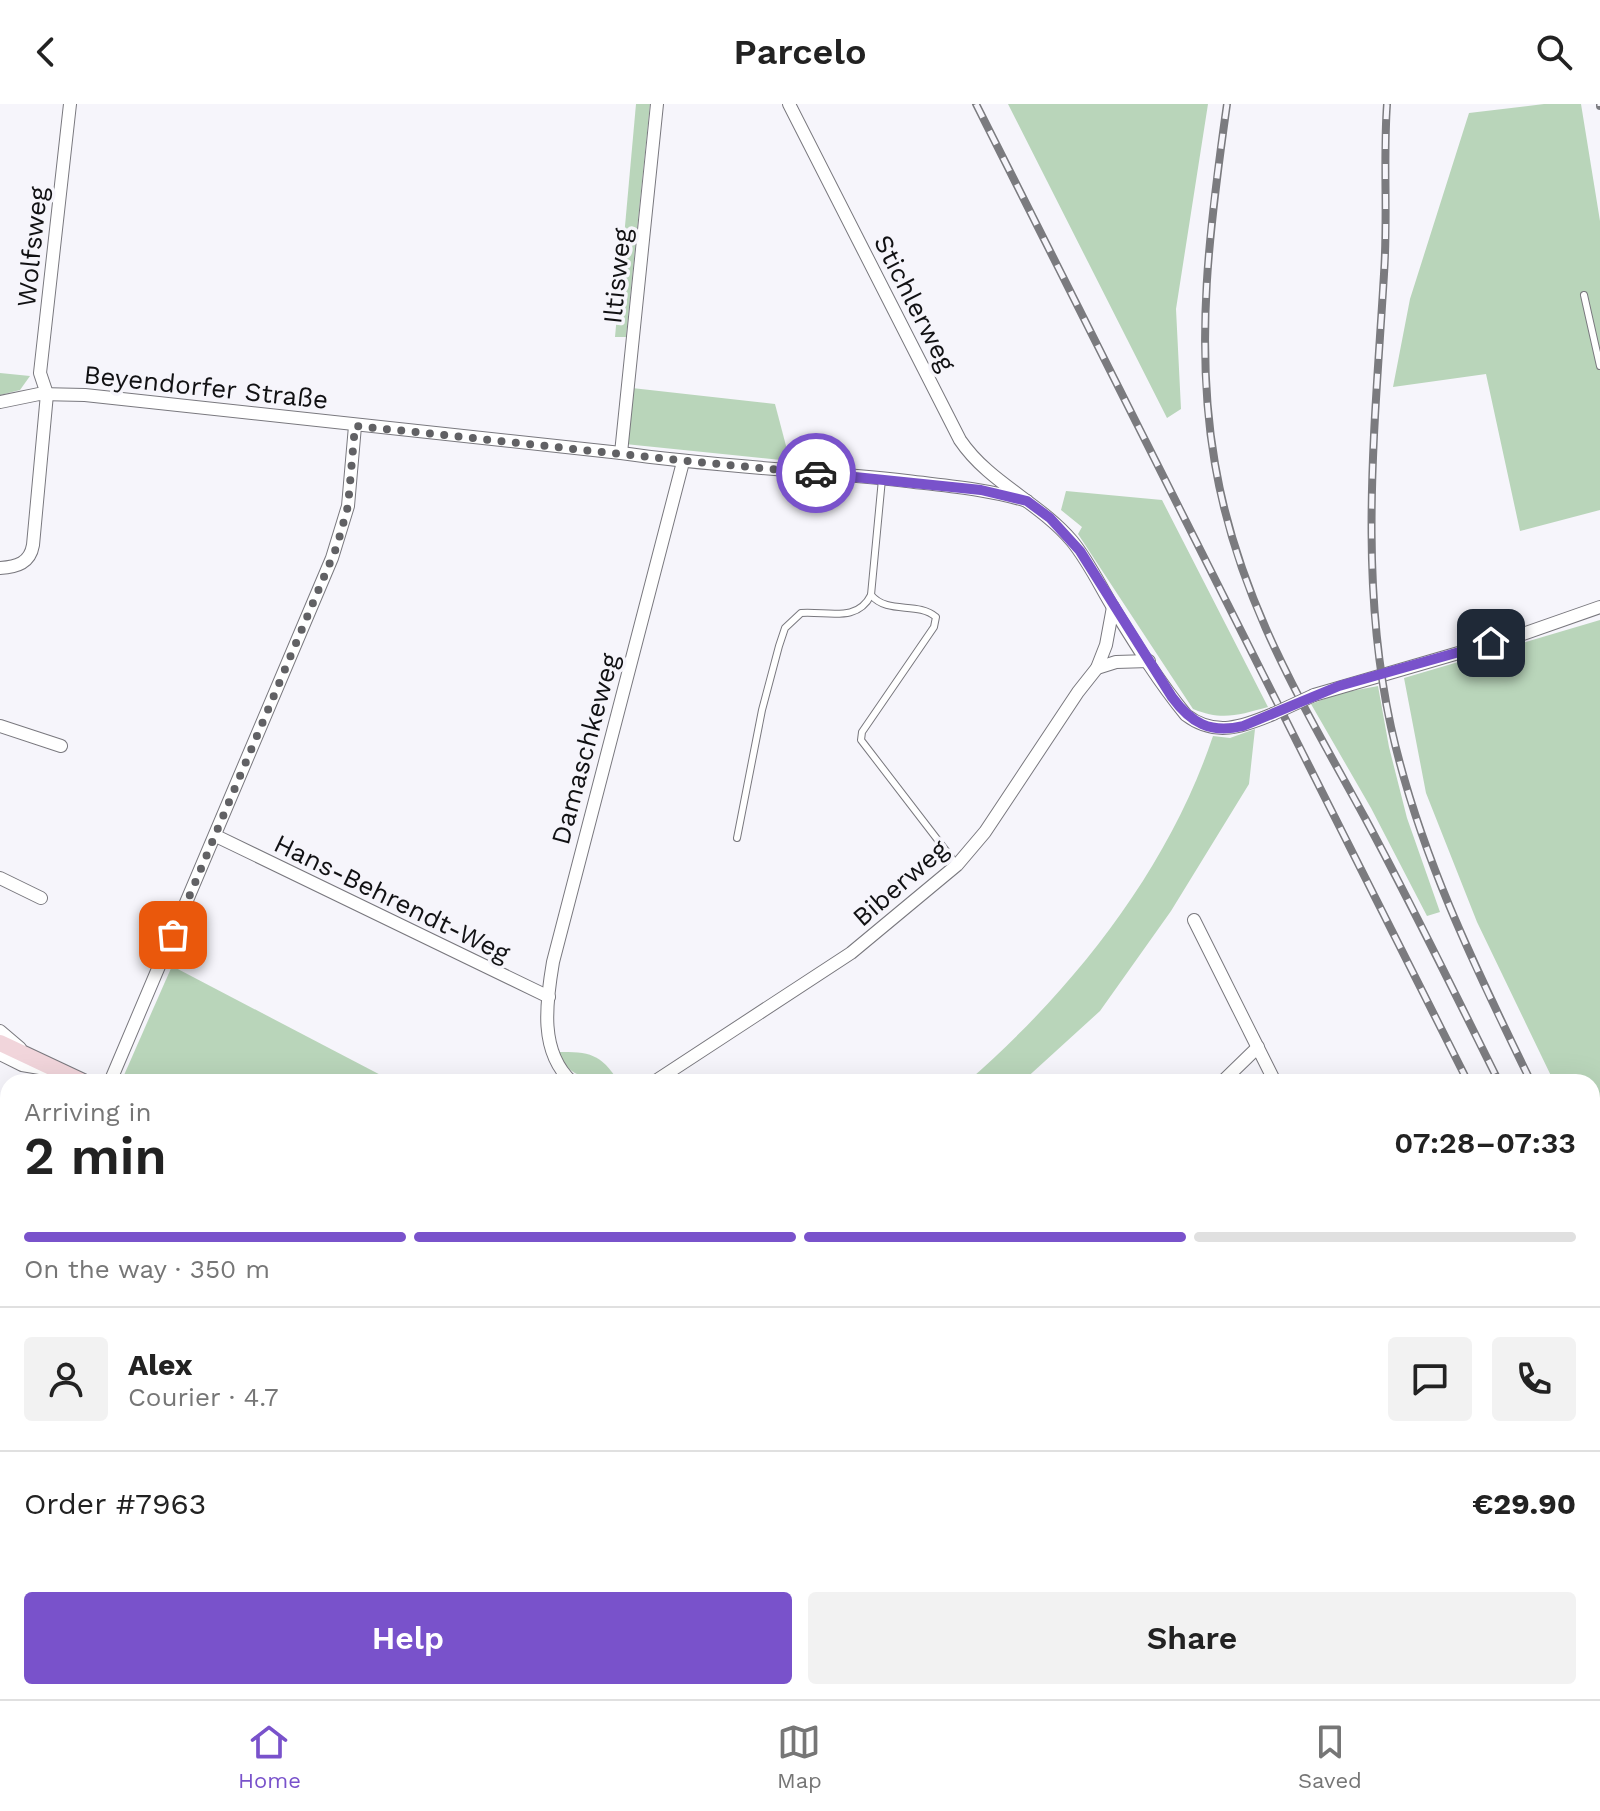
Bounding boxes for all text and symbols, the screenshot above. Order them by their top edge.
icon: back [24,30,68,74]
icon: search [1532,30,1576,74]
text: Parcelo [734,31,866,73]
street label: Wolfsweg [11,185,53,309]
street label: Iltisweg [597,227,637,325]
street label: Stichlerweg [868,230,962,376]
street label: Beyendorfer Straße [82,359,330,415]
courier [776,433,856,513]
icon: car [794,451,838,495]
pin [1457,609,1525,677]
icon: home [1469,621,1513,665]
street label: Damaschkeweg [545,650,625,848]
street label: Hans-Behrendt-Weg [269,828,515,968]
street label: Biberweg [846,834,954,932]
pin [139,901,207,969]
icon: bag [151,913,195,957]
text: Arriving in [24,1097,152,1127]
text: 07:28–07:33 [1394,1125,1576,1160]
text: 2 min [24,1126,167,1187]
text: On the way · 350 m [24,1254,270,1284]
button: person [24,1337,108,1421]
button: chat [1388,1337,1472,1421]
button: phone [1492,1337,1576,1421]
text: Alex [128,1347,192,1382]
text: Courier · 4.7 [128,1382,278,1412]
text: Order #7963 [24,1486,206,1521]
text: €29.90 [1472,1486,1576,1521]
button: Help [24,1592,792,1684]
button: Share [808,1592,1576,1684]
tab: Home [238,1720,301,1793]
tab: Map [777,1720,822,1793]
tab: Saved [1298,1720,1362,1793]

